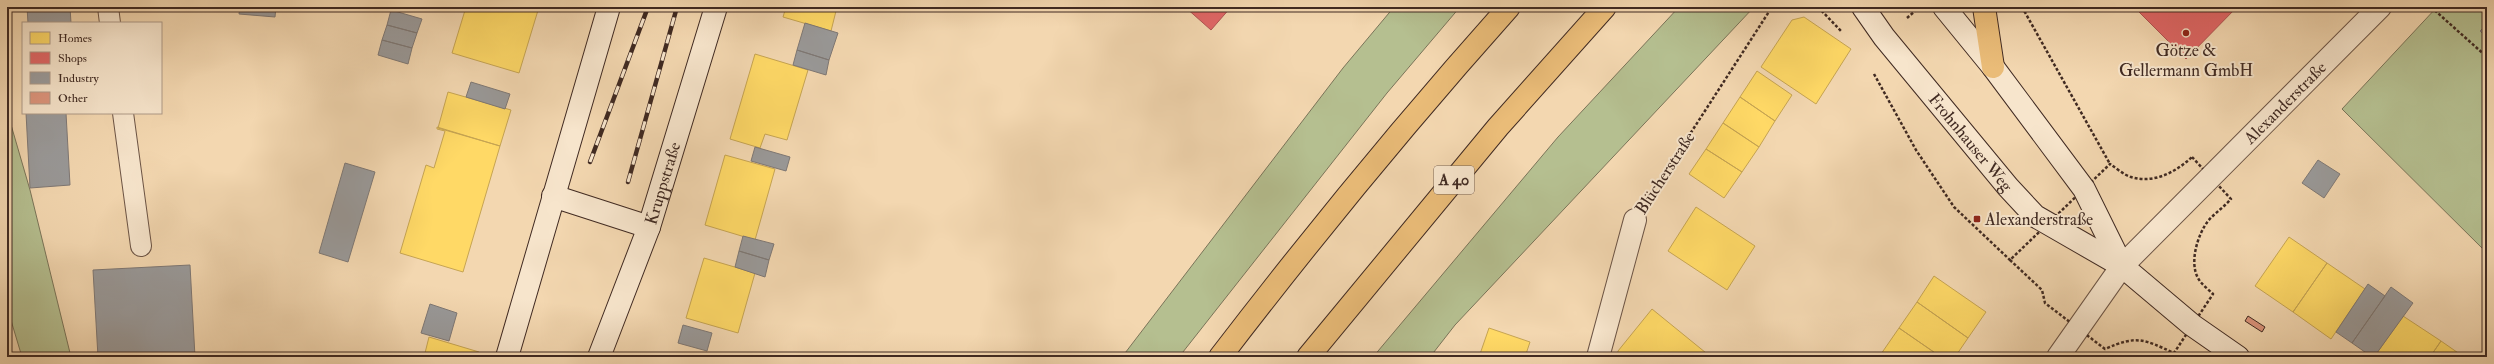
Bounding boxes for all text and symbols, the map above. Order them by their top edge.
legend [22,22,162,114]
marker: Götze & Gellermann GmbH [2181,28,2191,38]
text: Homes [58,31,92,46]
place label: Götze & Gellermann GmbH [2119,40,2253,81]
text: Shops [58,51,87,66]
street label: Alexanderstraße [2238,57,2331,149]
text: Industry [58,71,100,86]
street label: Frohnhauser Weg [1924,89,2018,196]
text: Other [58,91,88,106]
street label: Blücherstraße [1631,128,1699,218]
street label: Kruppstraße [640,139,685,227]
road number: A 40 [1434,166,1474,194]
place label: Alexanderstraße [1984,209,2093,230]
marker: Alexanderstraße [1972,214,1982,224]

